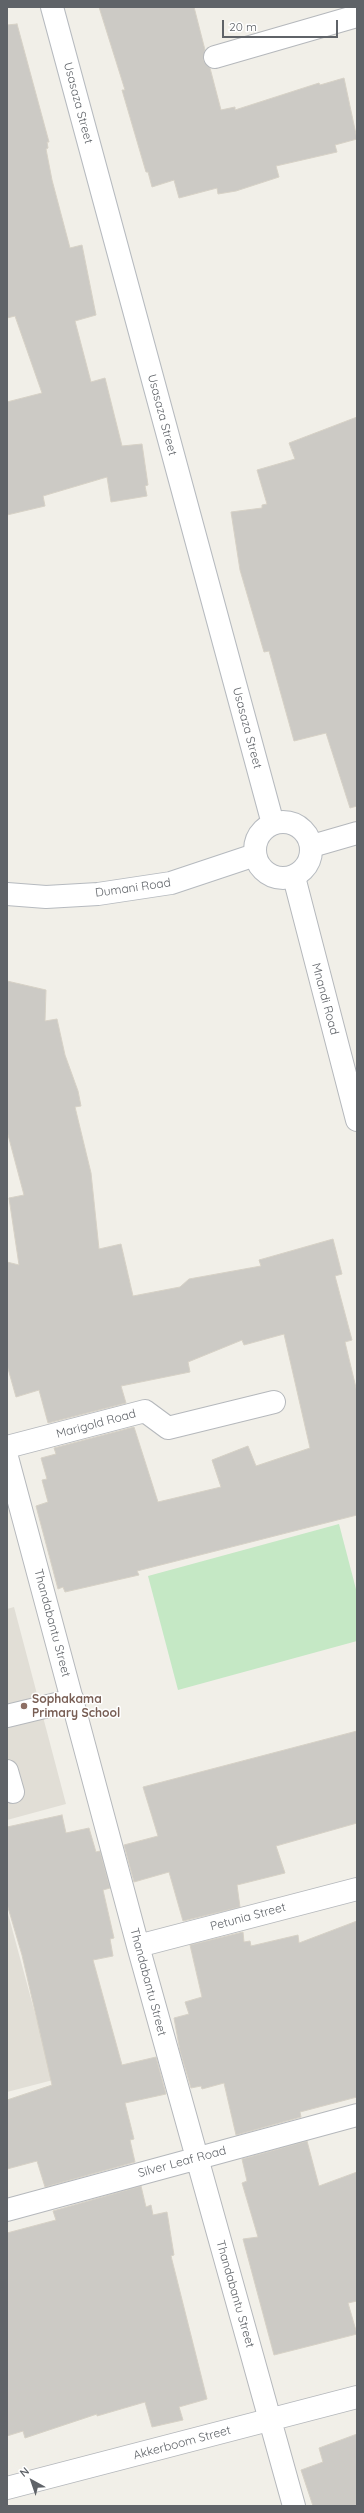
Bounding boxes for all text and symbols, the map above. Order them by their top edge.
scale bar [224,12,340,38]
text: 20 m [229,19,257,34]
street label: Usasaza Street [60,61,96,145]
street label: Usasaza Street [144,373,180,457]
street label: Usasaza Street [229,686,265,770]
street label: Dumani Road [94,876,172,900]
street label: Mnandi Road [308,961,342,1037]
street label: Marigold Road [55,1406,137,1442]
street label: Thandabantu Street [31,1567,73,1679]
place label: Sophakama Primary School [32,1692,120,1720]
marker: Sophakama Primary School [19,1701,29,1711]
street label: Petunia Street [209,1900,287,1934]
street label: Thandabantu Street [127,1926,169,2038]
street label: Silver Leaf Road [136,2143,228,2181]
street label: Thandabantu Street [213,2239,257,2349]
street label: Akkerboom Street [132,2423,232,2463]
north arrow [12,2461,52,2501]
text: N [17,2464,32,2480]

